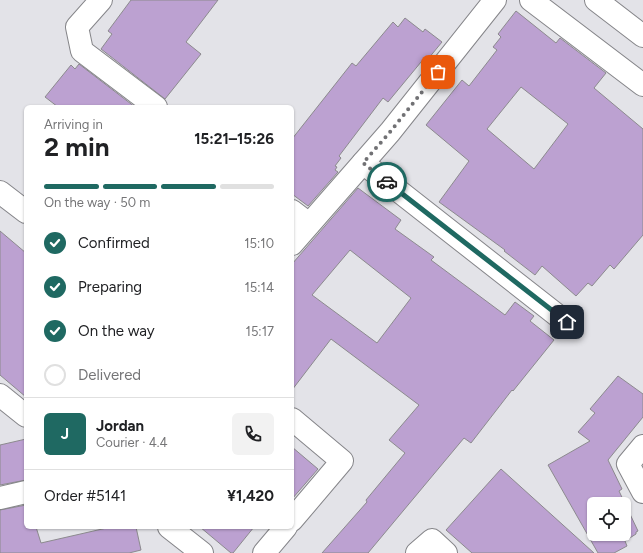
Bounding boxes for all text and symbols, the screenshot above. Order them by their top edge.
pin [421,55,455,89]
icon: bag [427,61,449,83]
text: Arriving in [44,117,103,132]
text: 15:21–15:26 [194,130,274,148]
text: 2 min [44,131,110,163]
courier [367,162,407,202]
icon: car [376,171,398,193]
text: On the way · 50 m [44,195,150,210]
icon: check [44,232,66,254]
text: Confirmed [78,234,150,252]
text: 15:10 [244,236,274,251]
icon: check [44,276,66,298]
text: Preparing [78,278,142,296]
text: 15:14 [244,280,274,295]
pin [550,305,584,339]
icon: home [556,311,578,333]
icon: check [44,320,66,342]
text: On the way [78,322,155,340]
text: 15:17 [246,324,274,339]
text: Delivered [78,366,141,384]
button: phone [232,413,274,455]
text: Jordan [96,417,144,435]
text: J [61,425,69,443]
text: Courier · 4.4 [96,435,168,450]
text: Order #5141 [44,487,126,505]
text: ¥1,420 [227,487,274,505]
map controls [587,497,631,541]
button: locate [587,497,631,541]

